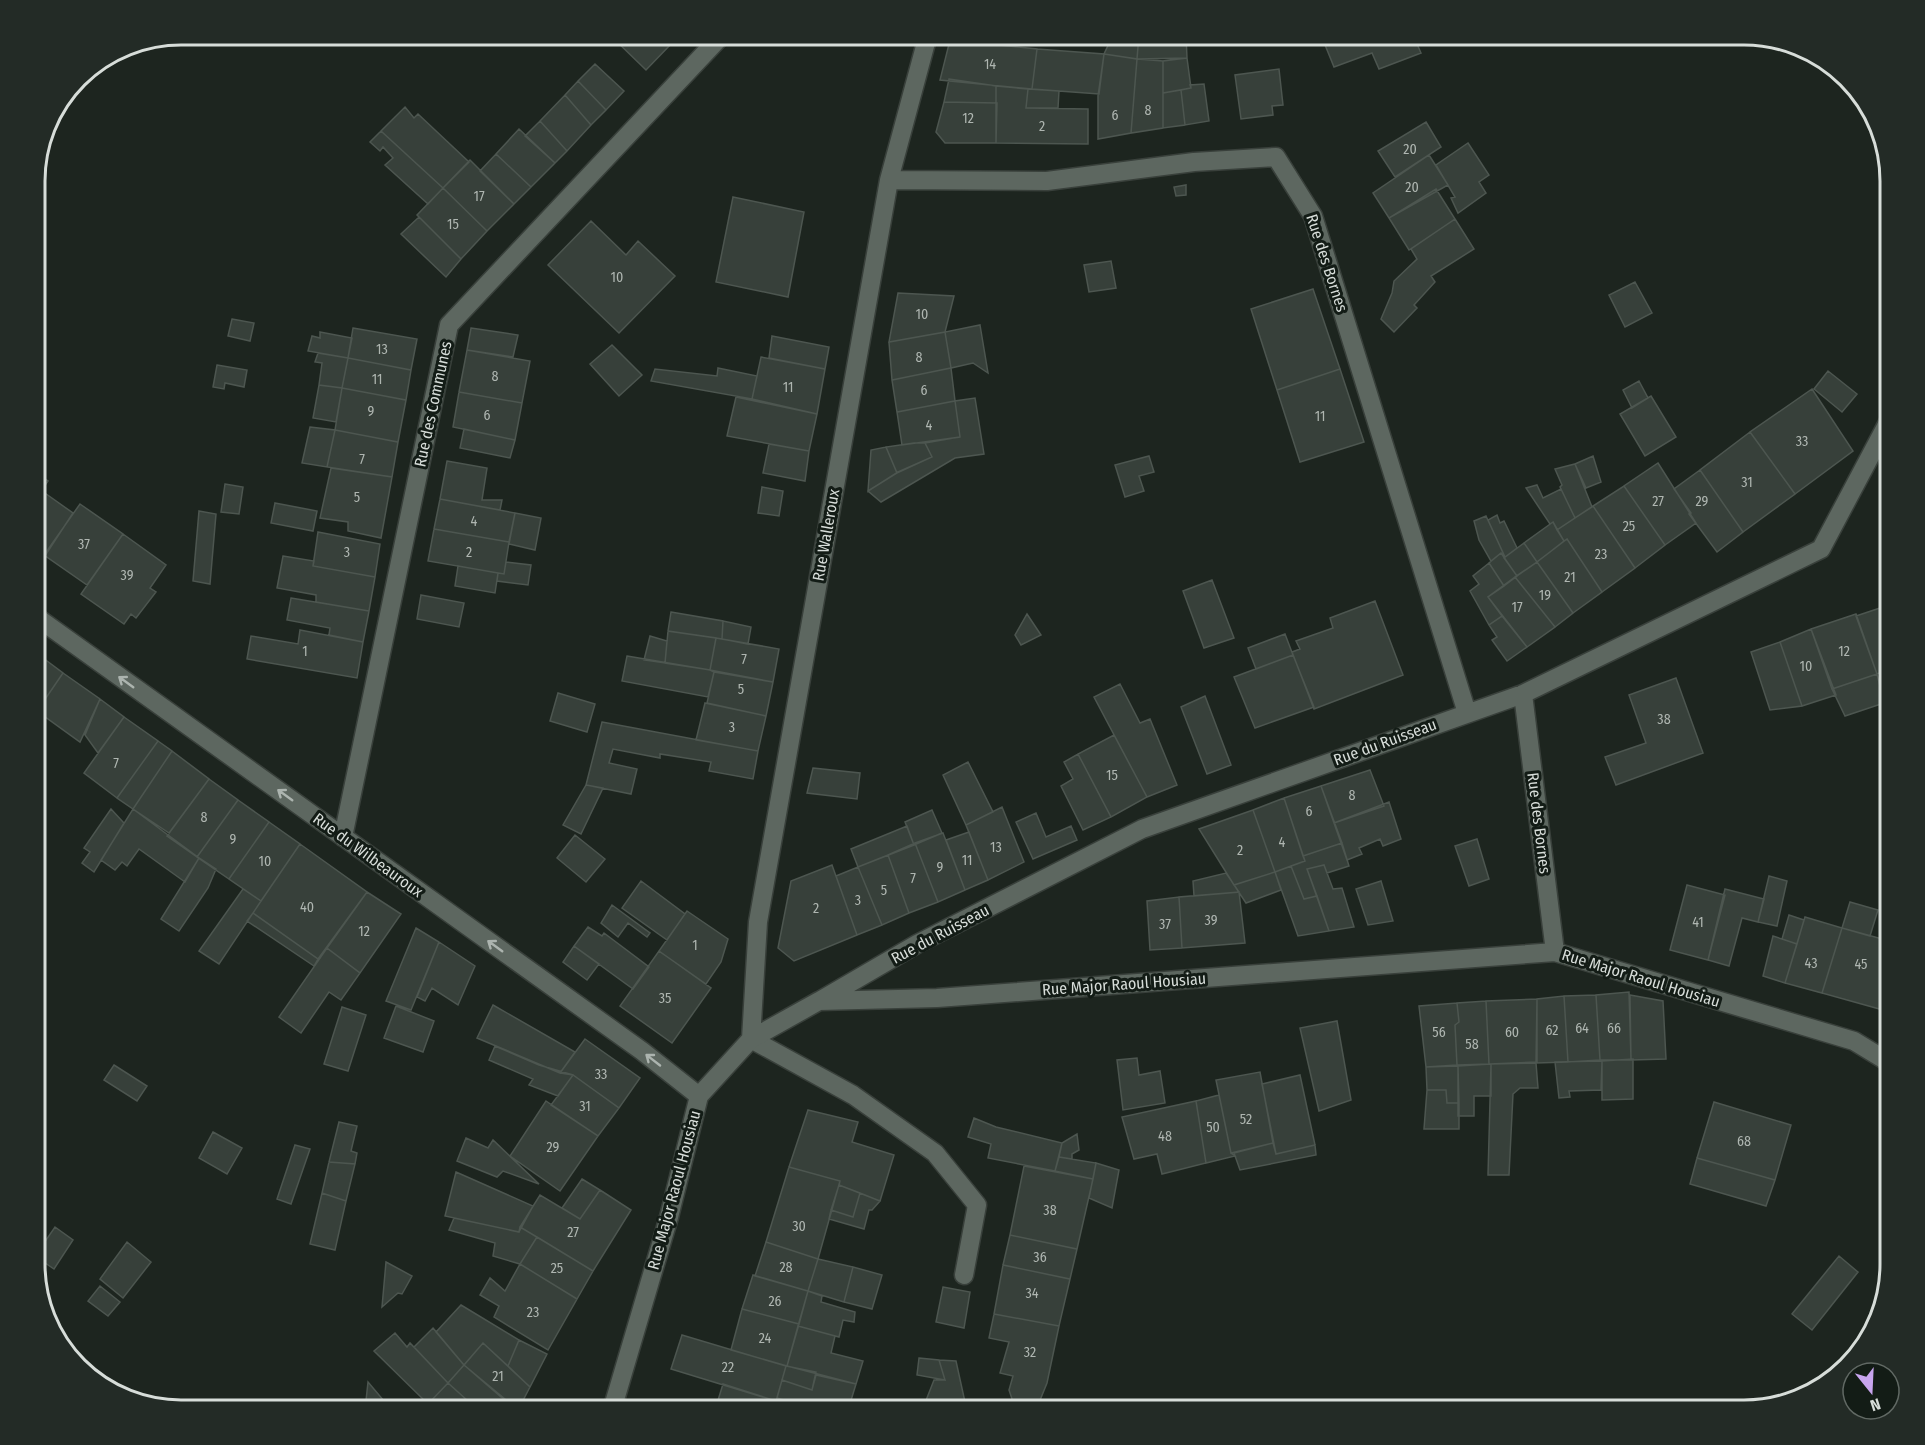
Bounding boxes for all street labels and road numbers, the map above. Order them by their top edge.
street label: Rue des Bornes [1302,212,1352,314]
street label: Rue des Communes [410,339,456,469]
street label: Rue Walleroux [809,487,843,583]
street label: Rue du Ruisseau [1331,715,1439,769]
street label: Rue des Bornes [1523,771,1555,875]
street label: Rue du Wilbeauroux [309,809,427,901]
street label: Rue du Ruisseau [888,900,992,968]
street label: Rue Major Raoul Housiau [1560,945,1722,1011]
street label: Rue Major Raoul Housiau [1041,969,1207,999]
street label: Rue Major Raoul Housiau [644,1108,704,1272]

